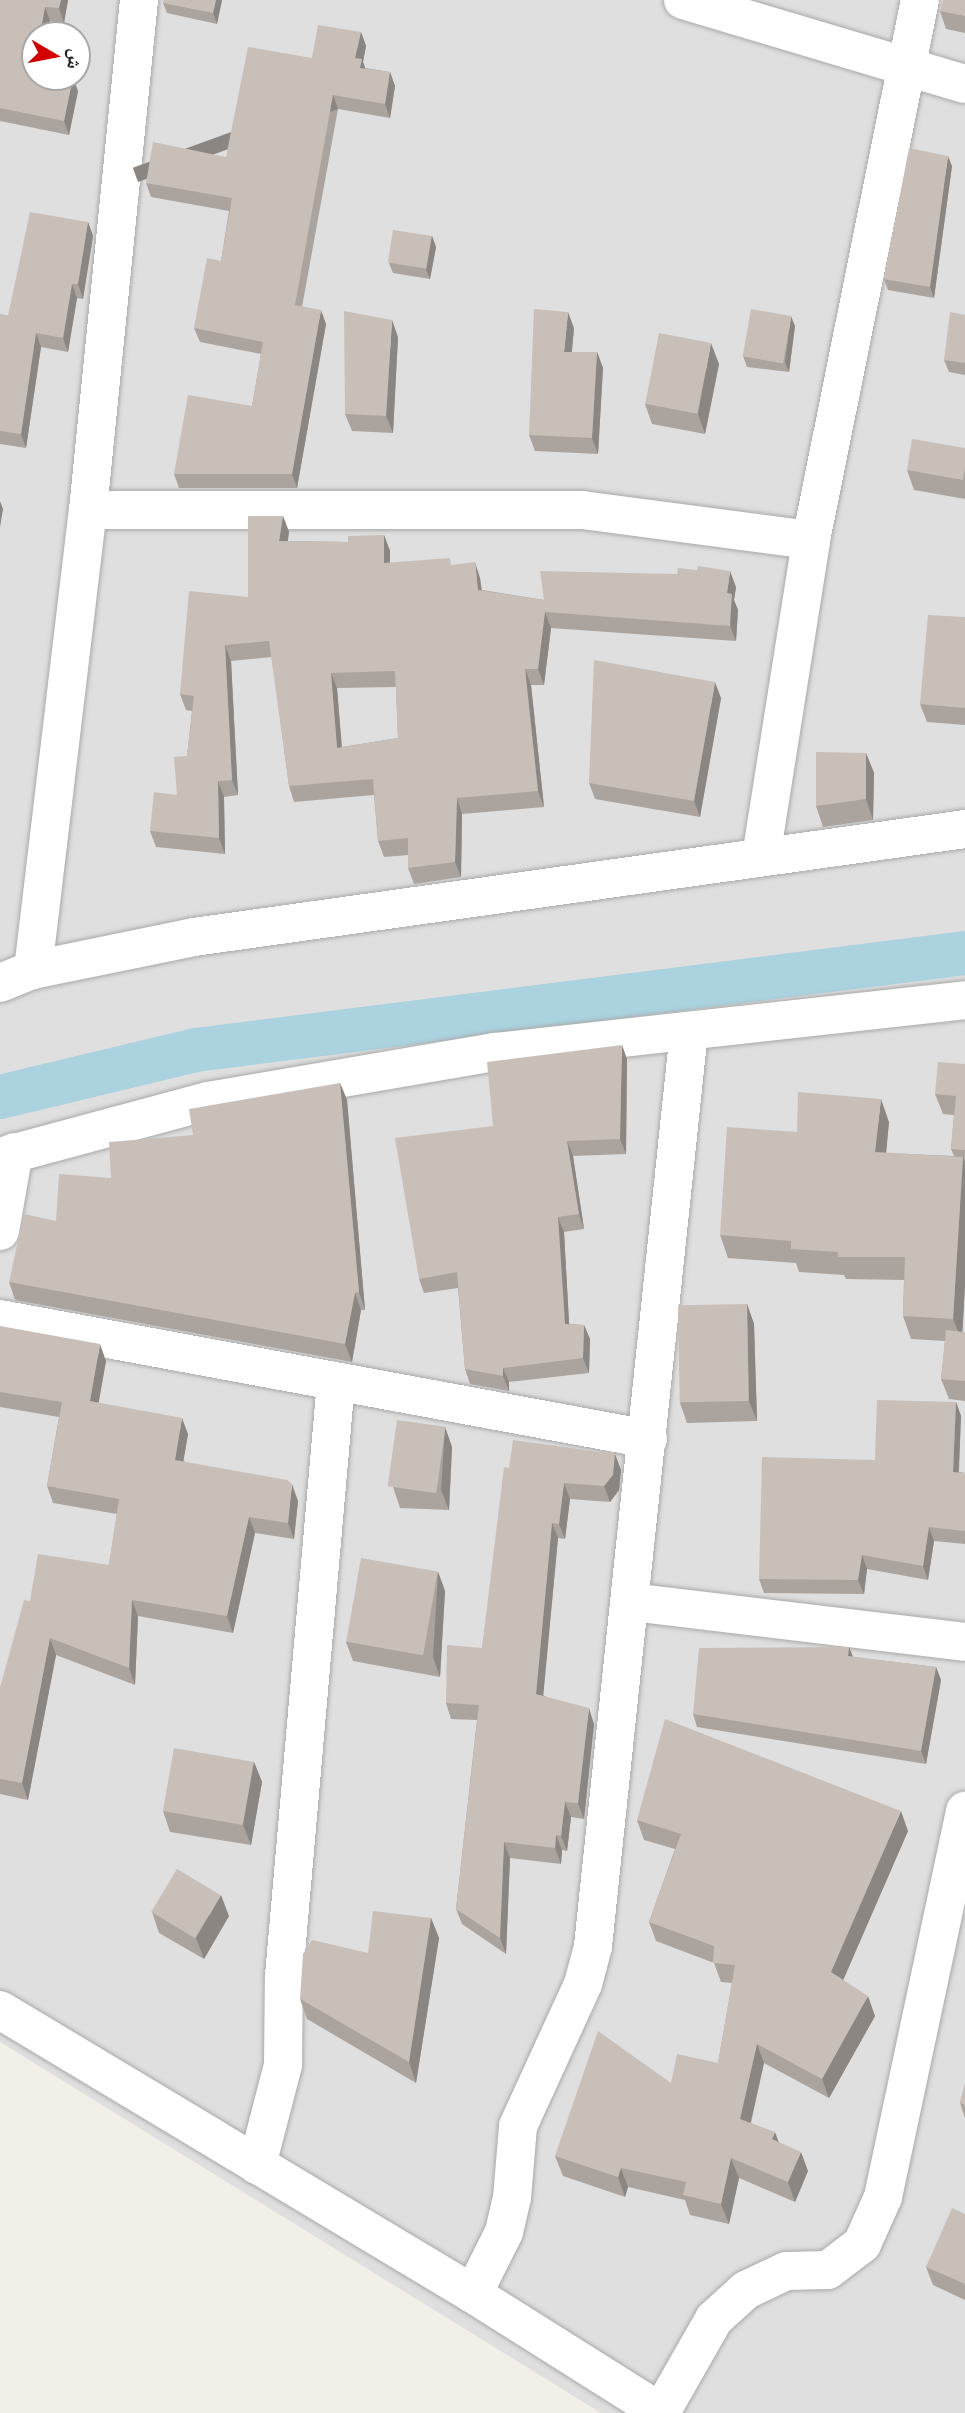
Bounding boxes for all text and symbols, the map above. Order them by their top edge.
north arrow [21,21,91,91]
text: ش [62,47,88,71]

